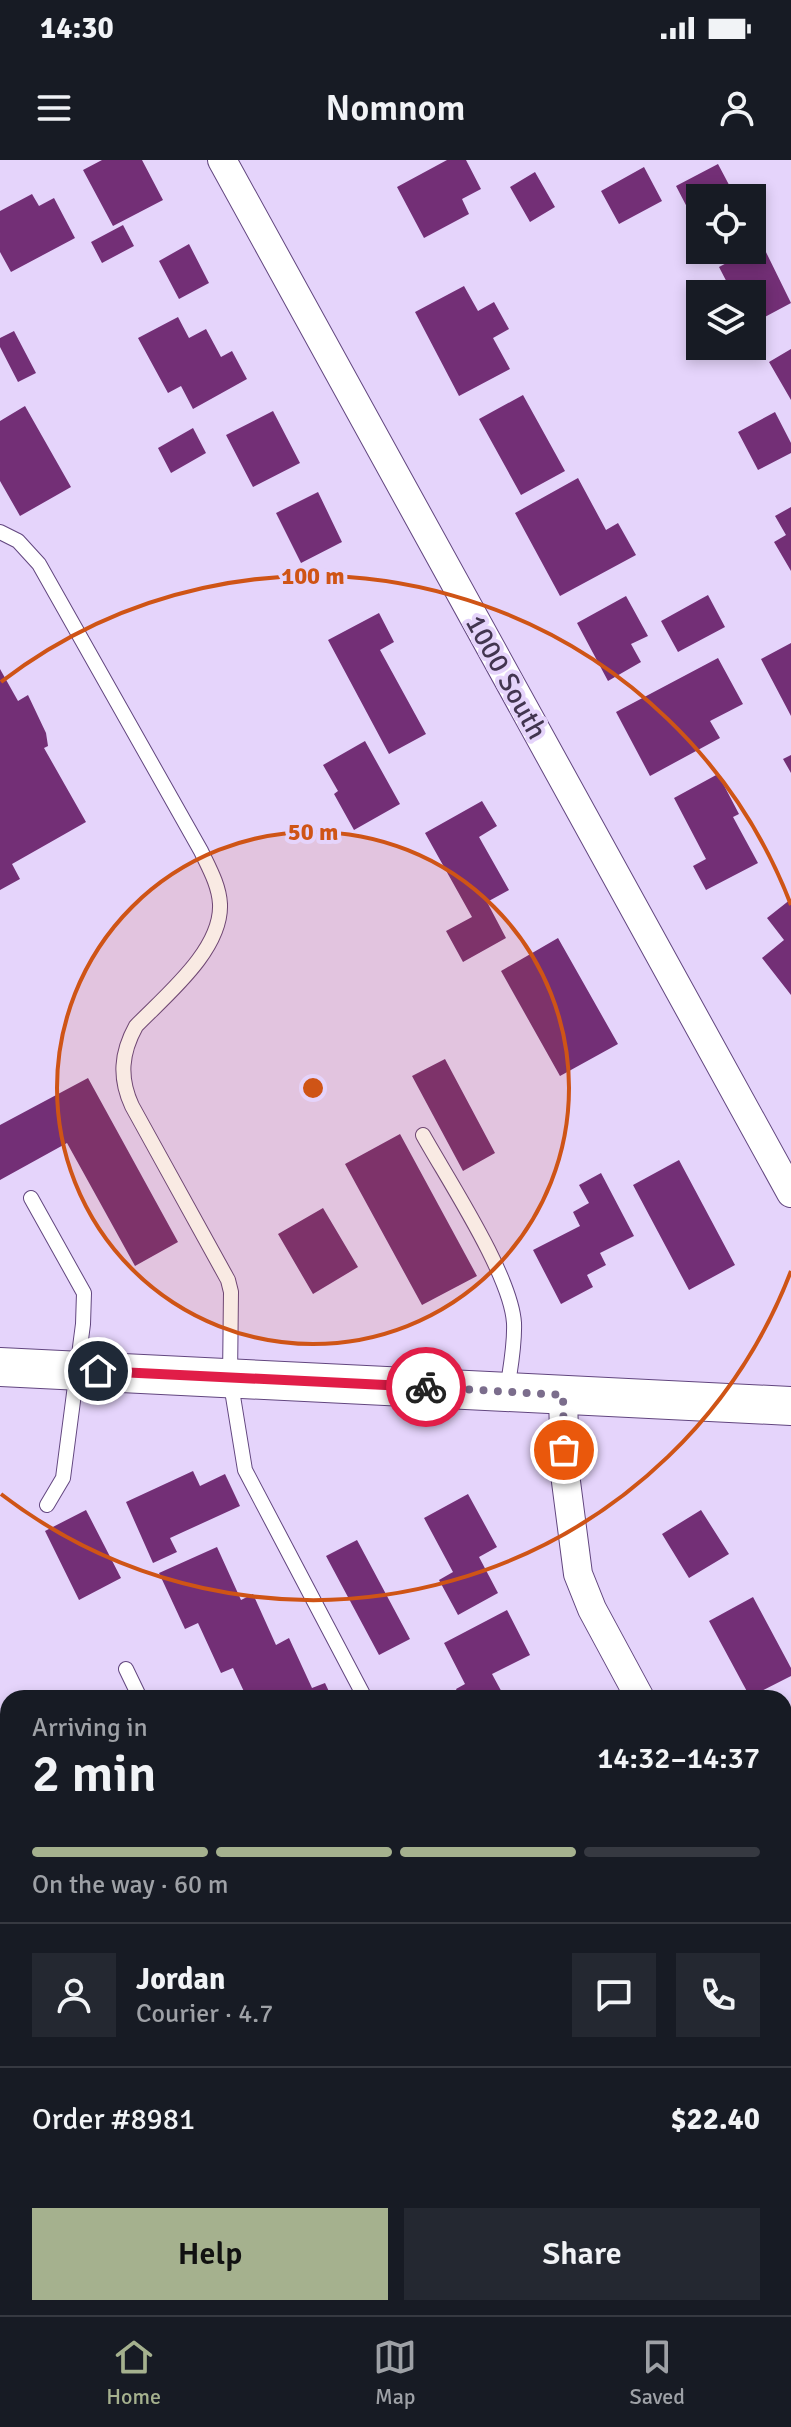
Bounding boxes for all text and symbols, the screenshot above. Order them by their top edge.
text: 14:30 [40,10,114,47]
icon: menu [32,86,76,130]
text: Nomnom [326,86,465,131]
icon: person [715,86,759,130]
map controls [686,184,766,360]
button: locate [686,184,766,264]
button: layers [686,280,766,360]
text: 100 m [281,561,345,591]
street label: 1000 South [458,609,554,745]
text: 50 m [288,817,338,847]
centre of rings [299,1074,327,1102]
pin [64,1337,132,1405]
courier [386,1347,466,1427]
icon: home [76,1349,120,1393]
icon: bike [404,1365,448,1409]
pin [530,1416,598,1484]
icon: bag [542,1428,586,1472]
text: Arriving in [32,1712,148,1744]
text: 14:32–14:37 [597,1740,760,1777]
text: 2 min [32,1742,157,1806]
text: On the way · 60 m [32,1869,228,1901]
button: person [32,1953,116,2037]
button: chat [572,1953,656,2037]
button: phone [676,1953,760,2037]
text: Jordan [136,1961,225,1998]
text: Courier · 4.7 [136,1998,273,2030]
text: Order #8981 [32,2101,195,2138]
text: $22.40 [670,2101,760,2138]
button: Help [32,2208,388,2300]
button: Share [404,2208,760,2300]
tab: Home [106,2335,161,2410]
tab: Map [373,2335,417,2410]
tab: Saved [629,2335,685,2410]

